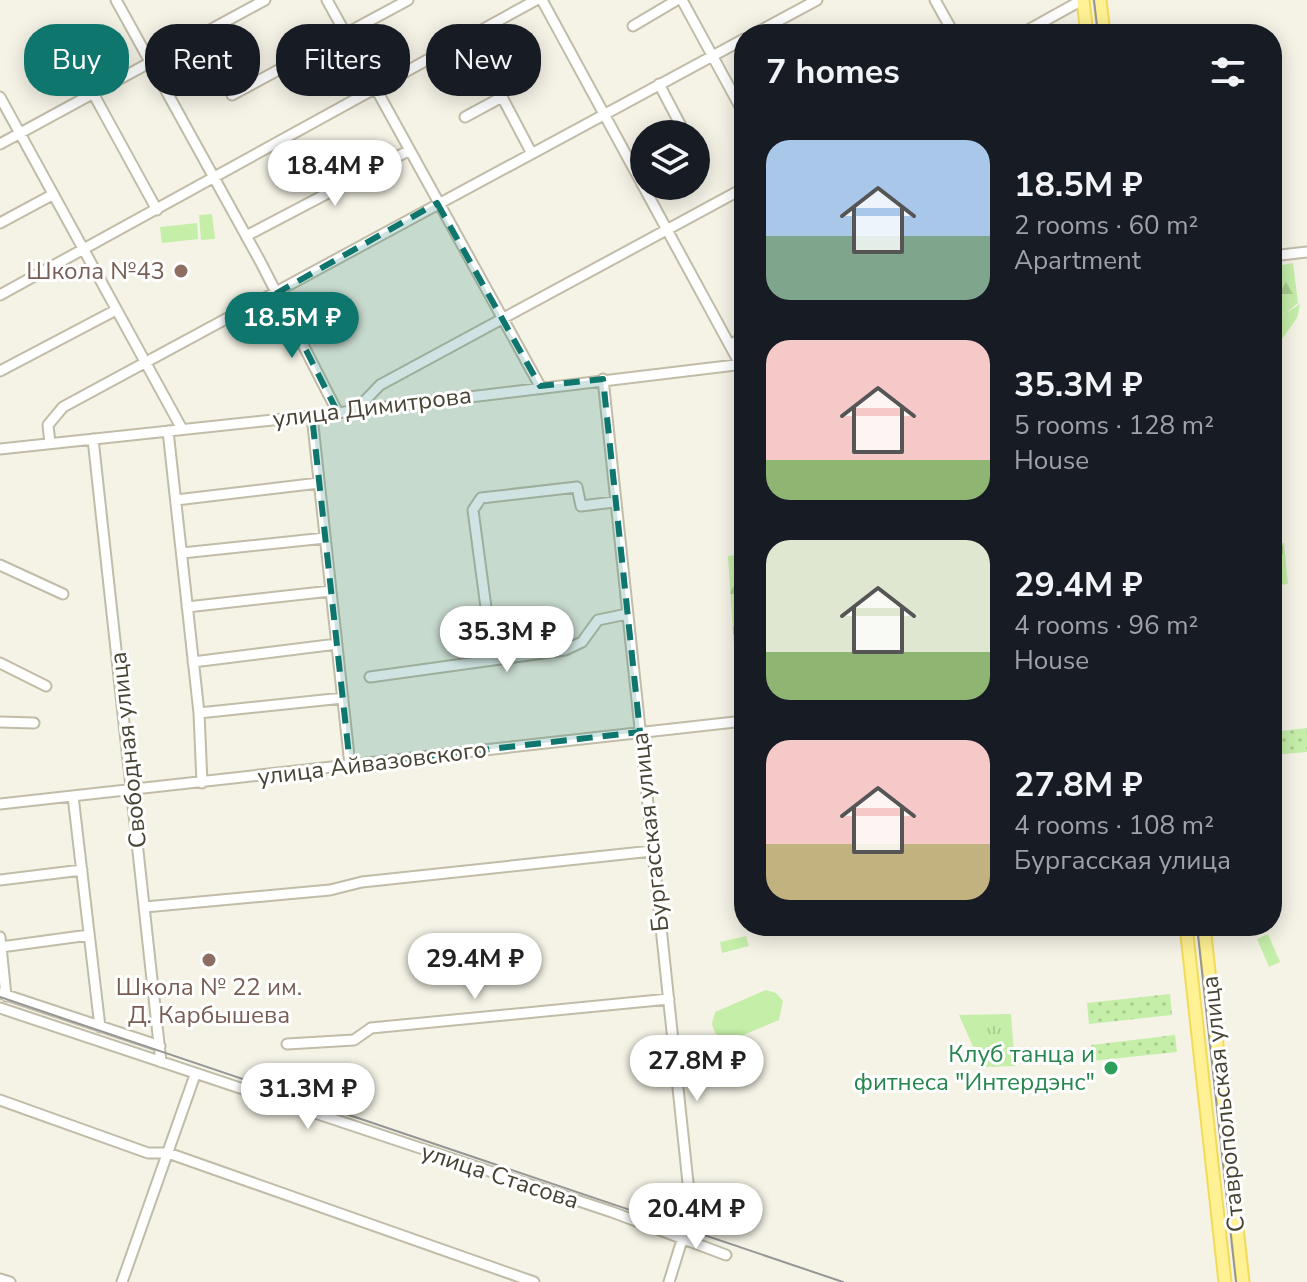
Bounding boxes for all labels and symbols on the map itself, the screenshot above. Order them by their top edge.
pin: 18.4M ₽ [261,140,409,208]
place label: Школа №43 [26,255,165,287]
marker: Школа №43 [172,262,190,280]
pin: 18.5M ₽ [218,292,366,360]
street label: улица Димитрова [271,379,473,435]
pin: 35.3M ₽ [433,606,581,674]
street label: Свободная улица [102,650,154,850]
street label: Бургасская улица [624,731,676,933]
street label: улица Айвазовского [255,733,489,793]
pin: 29.4M ₽ [401,933,549,1001]
marker: Школа № 22 им. Д. Карбышева [200,951,218,969]
place label: Школа № 22 им. Д. Карбышева [116,971,302,1031]
street label: Ставропольская улица [1194,974,1252,1234]
pin: 27.8M ₽ [623,1035,771,1103]
place label: Клуб танца и фитнеса "Интердэнс" [854,1038,1095,1098]
marker: Клуб танца и фитнеса "Интердэнс" [1102,1059,1120,1077]
pin: 31.3M ₽ [234,1063,382,1131]
street label: улица Стасова [417,1135,583,1217]
pin: 20.4M ₽ [622,1183,770,1251]

